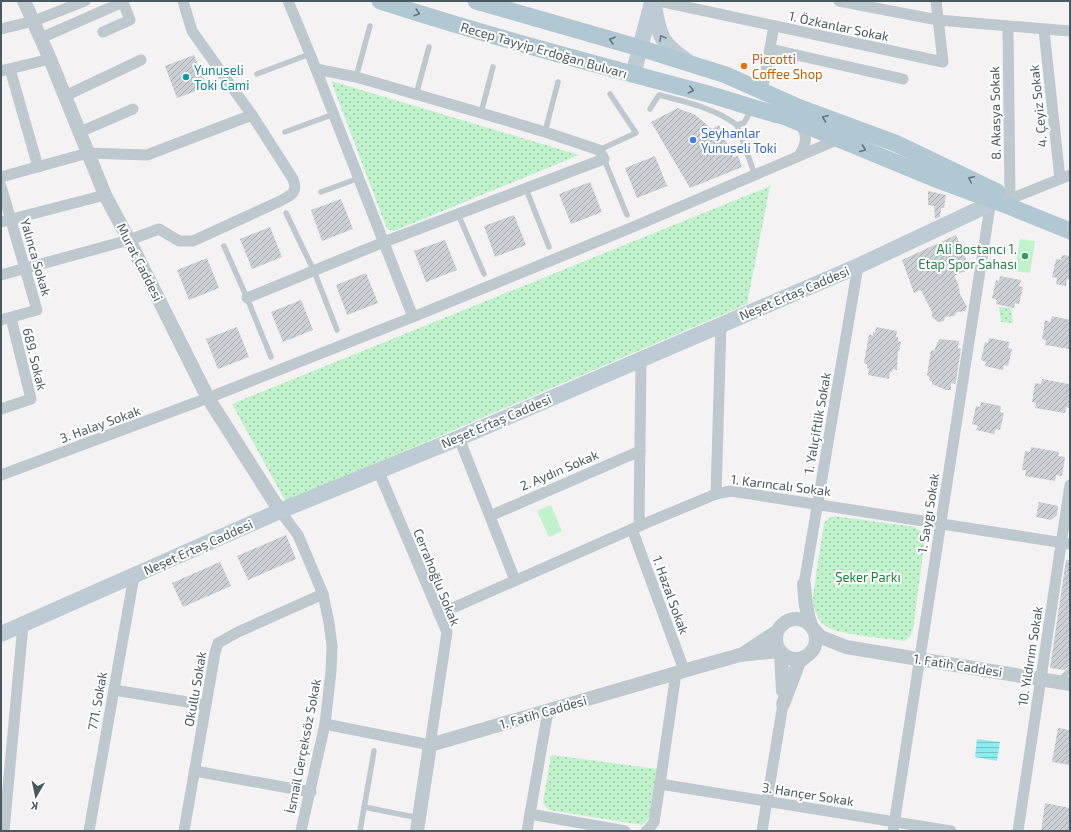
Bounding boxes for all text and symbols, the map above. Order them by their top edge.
one-way arrow [414,8,421,17]
street label: 1. Özkanlar Sokak [788,8,891,44]
street label: Recep Tayyip Erdoğan Bulvarı [459,19,629,81]
one-way arrow [660,35,667,42]
one-way arrow [609,36,616,45]
place label: Piccotti Coffee Shop [752,51,823,82]
marker: Piccotti Coffee Shop [739,61,749,71]
place label: Yunuseli Toki Cami [194,62,249,93]
street label: 4. Çeyiz Sokak [1026,63,1051,148]
street label: 8. Akasya Sokak [986,66,1004,160]
marker: Yunuseli Toki Cami [181,72,191,82]
one-way arrow [687,85,694,93]
one-way arrow [822,115,830,123]
place label: Seyhanlar Yunuseli Toki [701,125,777,156]
marker: Seyhanlar Yunuseli Toki [688,135,698,145]
one-way arrow [860,144,867,152]
one-way arrow [967,176,975,184]
street label: Yalınca Sokak [17,216,55,298]
street label: Murat Caddesi [114,220,166,304]
place label: Ali Bostancı 1. Etap Spor Sahası [918,241,1017,272]
marker: Ali Bostancı 1. Etap Spor Sahası [1020,251,1030,261]
street label: Neşet Ertaş Caddesi [737,263,852,324]
street label: 689. Sokak [20,326,51,392]
street label: 1. Yalıçiftlik Sokak [800,371,835,475]
street label: Neşet Ertaş Caddesi [439,391,554,452]
street label: 3. Halay Sokak [58,402,143,446]
street label: 2. Aydın Sokak [517,446,601,494]
street label: 1. Karıncalı Sokak [730,471,832,499]
street label: 1. Saygı Sokak [914,472,942,554]
street label: Neşet Ertaş Caddesi [141,516,256,579]
street label: Cerrahoğlu Sokak [410,526,464,628]
street label: 1. Hazal Sokak [649,554,693,637]
park label: Şeker Parkı [835,569,901,586]
street label: 10. Yıldırım Sokak [1014,605,1046,707]
street label: Okullu Sokak [181,650,210,728]
street label: 1. Fatih Caddesi [912,650,1004,680]
street label: 771. Sokak [84,670,110,732]
street label: İsmail Gerçeksöz Sokak [282,677,325,815]
street label: 1. Fatih Caddesi [498,692,588,732]
north arrow [16,776,56,816]
street label: 3. Hançer Sokak [761,779,855,810]
text: K [30,799,39,813]

